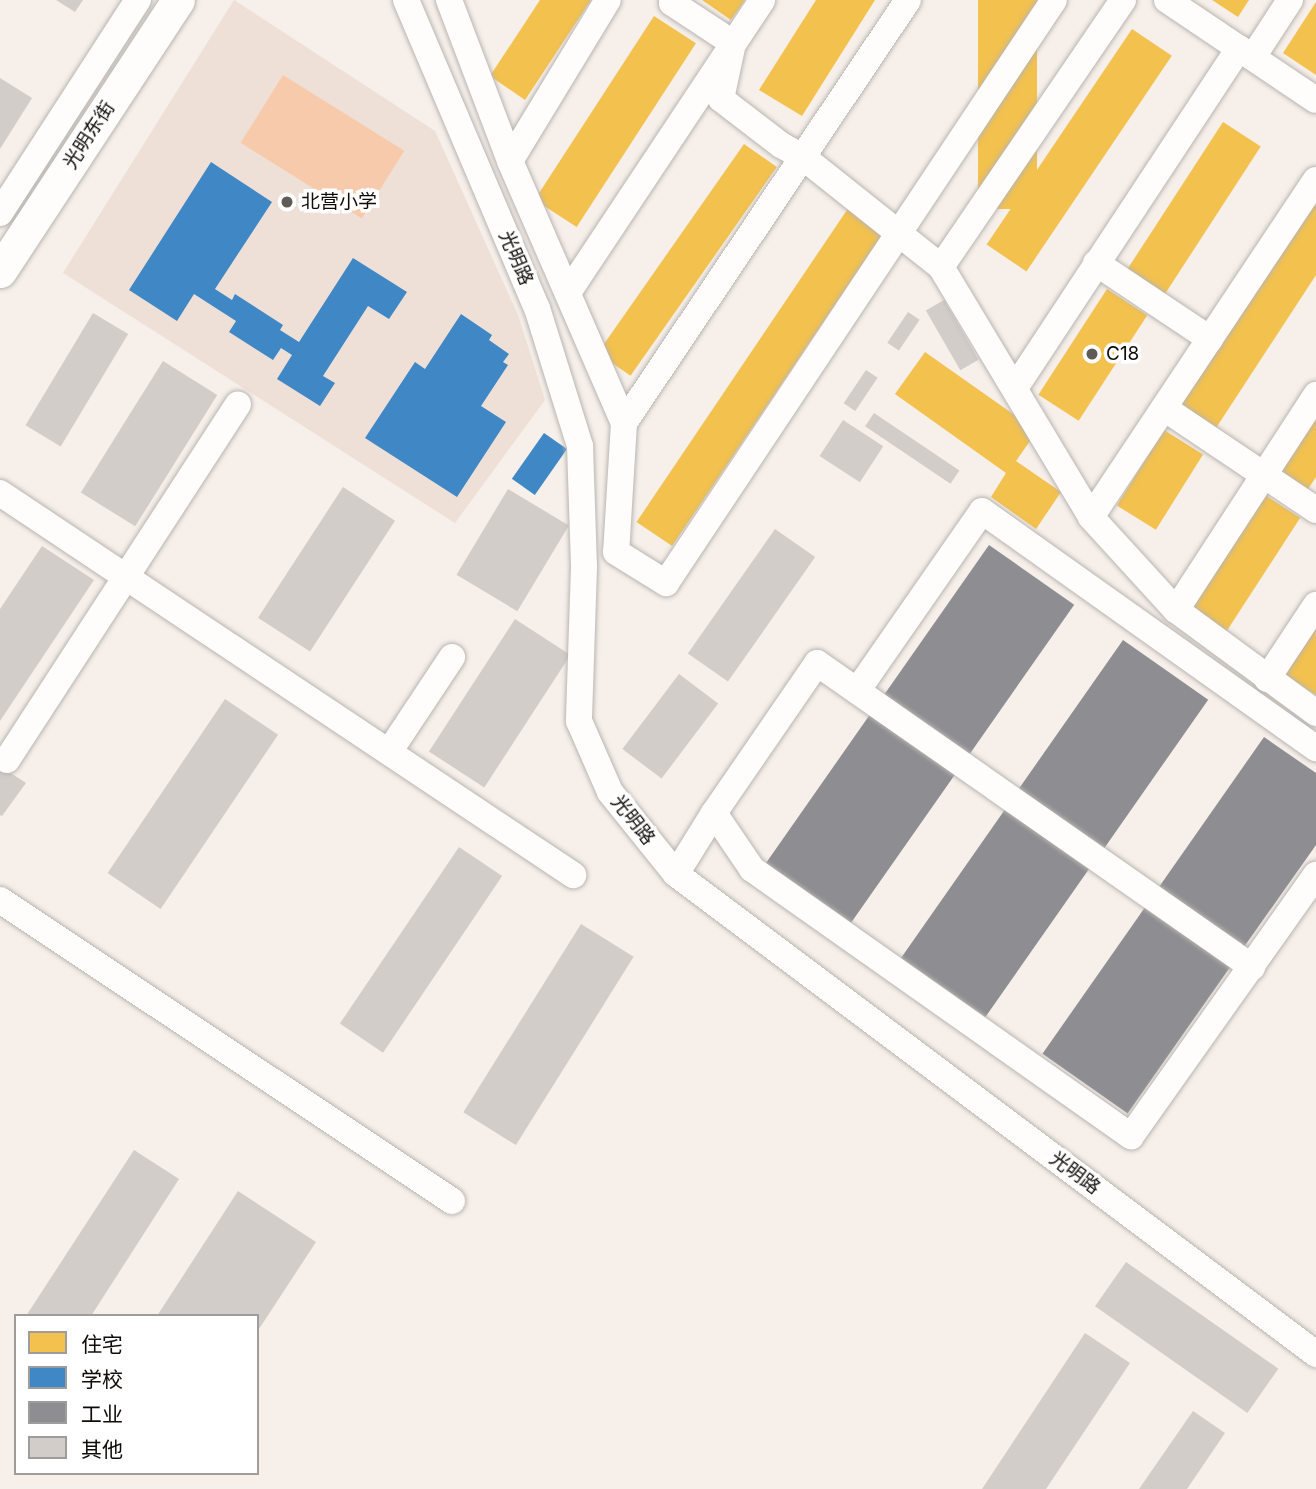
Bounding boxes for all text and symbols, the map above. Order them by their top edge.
street label: 光明东街 [59,97,119,173]
place label: 北营小学 [301,191,377,213]
marker: 北营小学 [279,194,295,210]
street label: 光明路 [494,227,538,289]
place label: C18 [1106,343,1139,365]
marker: C18 [1084,346,1100,362]
street label: 光明路 [606,791,660,849]
street label: 光明路 [1045,1147,1105,1199]
legend [14,1314,259,1475]
text: 住宅 [81,1332,123,1357]
text: 学校 [81,1367,123,1392]
text: 工业 [81,1402,123,1427]
text: 其他 [81,1437,123,1462]

